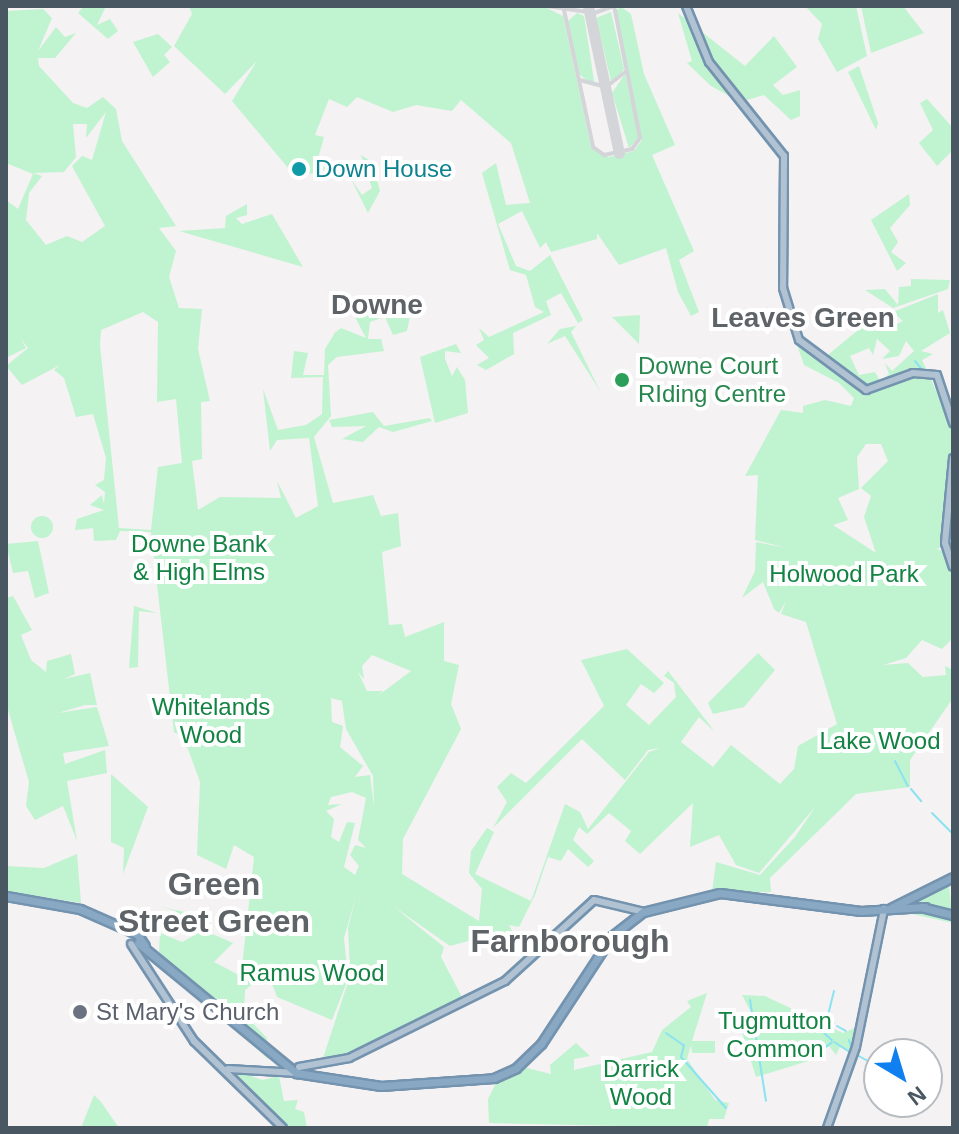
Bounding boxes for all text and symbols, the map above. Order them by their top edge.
place label: Down House [315,155,452,183]
marker: Down House [290,160,308,178]
district label: Downe [331,288,423,322]
district label: Leaves Green [711,301,895,335]
place label: Downe Court RIding Centre [638,352,786,408]
marker: Downe Court RIding Centre [613,371,631,389]
park label: Downe Bank & High Elms [131,530,267,586]
park label: Holwood Park [769,560,919,588]
park label: Whitelands Wood [152,693,270,749]
park label: Lake Wood [820,727,940,755]
district label: Green Street Green [118,866,310,941]
district label: Farnborough [470,922,670,960]
park label: Ramus Wood [240,959,384,987]
place label: St Mary's Church [96,998,279,1026]
marker: St Mary's Church [71,1003,89,1021]
park label: Tugmutton Common [718,1007,832,1063]
north arrow [863,1038,943,1118]
park label: Darrick Wood [603,1055,679,1111]
text: N [903,1081,931,1110]

